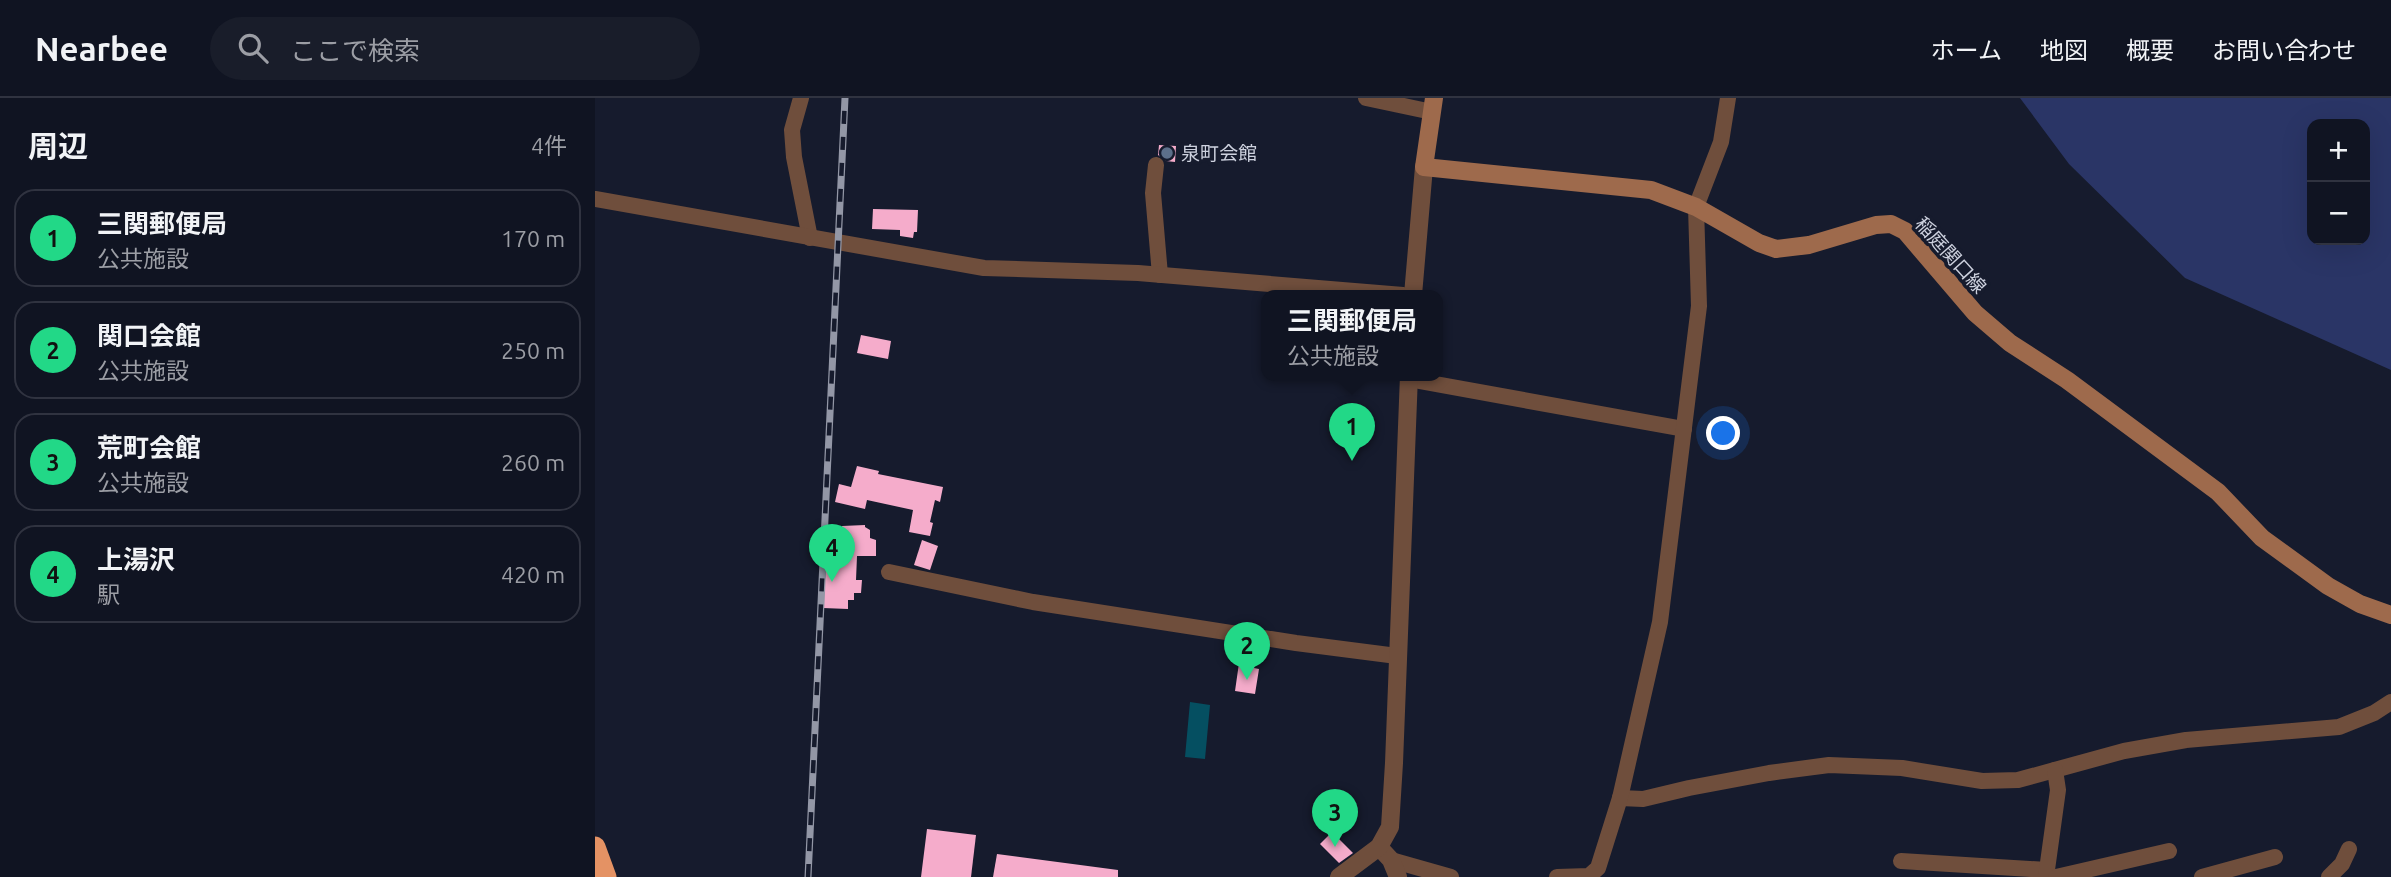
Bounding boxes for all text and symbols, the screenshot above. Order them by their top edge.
search box [210,17,700,80]
icon: search [234,29,272,67]
text: Nearbee [35,30,168,67]
text: ここで検索 [290,36,420,65]
text: ホーム [1931,37,2002,64]
text: 地図 [2040,37,2088,64]
text: 概要 [2126,37,2174,64]
text: お問い合わせ [2212,37,2356,64]
map controls [2307,119,2370,245]
button: + [2307,119,2370,182]
text: 周辺 [28,129,88,163]
text: 4件 [531,133,567,158]
place label: 泉町会館 [1181,142,1257,164]
marker: 泉町会館 [1159,145,1175,161]
button: − [2307,182,2370,245]
text: 三関郵便局 [97,209,227,238]
street label: 稲庭関口線 [1911,212,1991,298]
text: 1 [47,226,59,251]
text: 170 m [501,226,565,251]
text: 公共施設 [97,246,189,271]
popup [1261,290,1443,381]
text: 三関郵便局 [1287,306,1417,335]
text: 関口会館 [97,321,201,350]
text: 2 [47,338,59,363]
text: 250 m [501,338,565,363]
text: 公共施設 [1287,343,1379,368]
text: 公共施設 [97,358,189,383]
pin: 1 [1329,403,1375,461]
your location [1706,416,1740,450]
text: 荒町会館 [97,433,201,462]
text: 3 [47,450,59,475]
text: 260 m [501,450,565,475]
text: 公共施設 [97,470,189,495]
pin: 4 [809,524,855,582]
text: 上湯沢 [97,545,175,574]
text: 4 [47,562,59,587]
text: 420 m [501,562,565,587]
text: 駅 [97,582,120,607]
pin: 2 [1224,622,1270,680]
pin: 3 [1312,789,1358,847]

